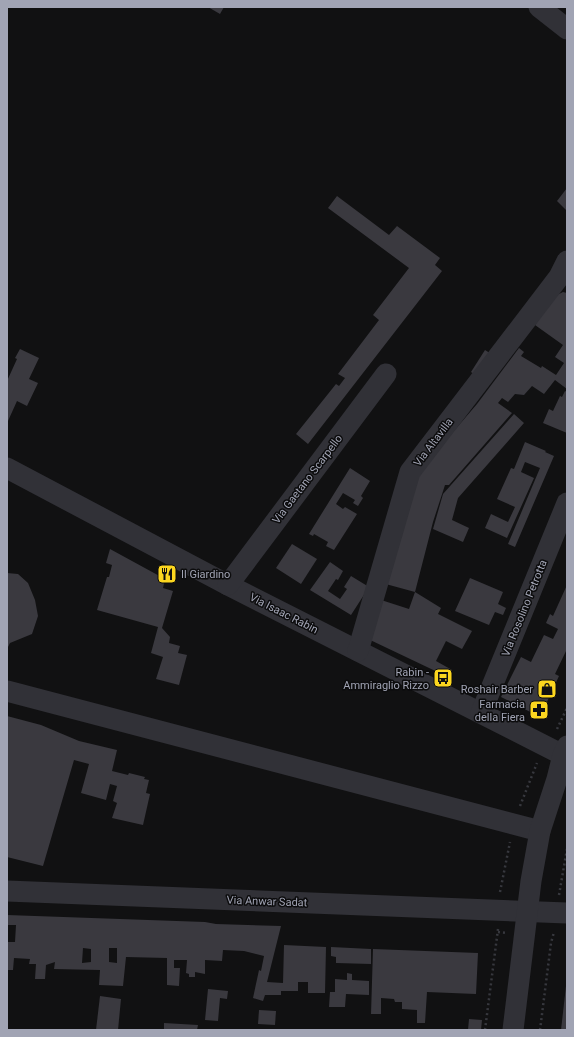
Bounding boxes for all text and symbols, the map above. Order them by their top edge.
street label: Via Altavilla [411,416,456,469]
street label: Via Gaetano Scarpello [270,432,345,526]
street label: Via Rosolino Petrotta [499,558,550,658]
restaurant icon: Il Giardino [156,563,178,585]
place label: Il Giardino [181,568,230,581]
street label: Via Isaac Rabin [247,591,320,636]
place label: Rabin - Ammiraglio Rizzo [343,666,429,692]
bus stop icon: Rabin - Ammiraglio Rizzo [432,667,454,689]
shop icon: Roshair Barber [536,678,558,700]
place label: Roshair Barber [461,683,533,696]
place label: Farmacia della Fiera [475,698,525,724]
pharmacy icon: Farmacia della Fiera [528,699,550,721]
street label: Via Anwar Sadat [226,894,308,909]

